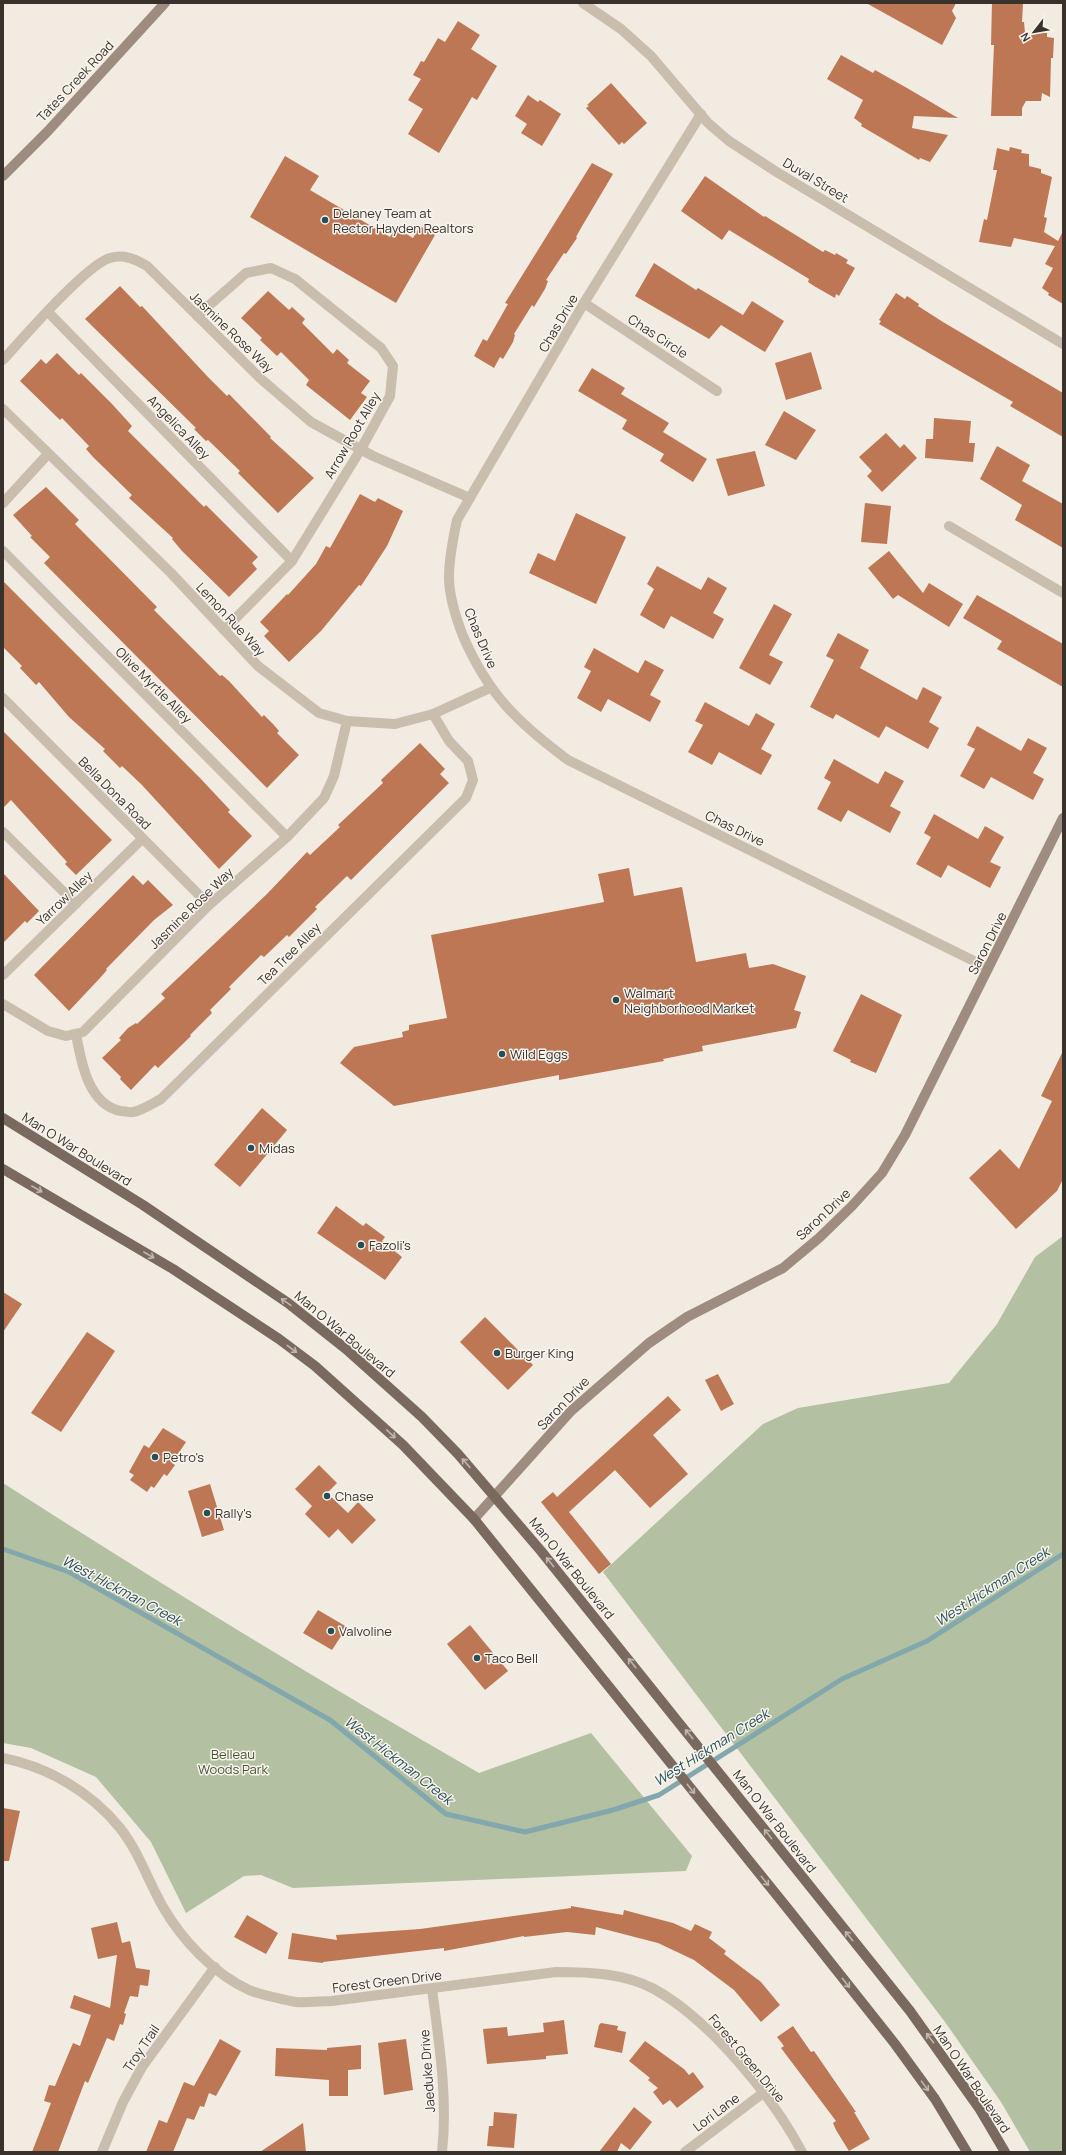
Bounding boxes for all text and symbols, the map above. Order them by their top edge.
north arrow [1014,12,1054,52]
text: N [1016,30,1033,45]
street label: Tates Creek Road [33,36,117,126]
street label: Duval Street [780,153,852,207]
place label: Delaney Team at Rector Hayden Realtors [333,204,474,237]
marker: Delaney Team at Rector Hayden Realtors [320,215,330,225]
street label: Jasmine Rose Way [186,287,278,377]
street label: Chas Drive [534,290,582,355]
street label: Chas Circle [624,310,692,362]
street label: Arrow Root Alley [320,388,384,482]
street label: Angelica Alley [144,391,214,463]
street label: Lemon Rue Way [192,578,270,660]
street label: Chas Drive [460,605,502,671]
street label: Olive Myrtle Alley [112,643,196,727]
street label: Bella Dona Road [75,753,155,833]
street label: Chas Drive [702,806,768,850]
street label: Jasmine Rose Way [145,863,237,953]
street label: Yarrow Alley [32,867,96,929]
street label: Saron Drive [963,908,1011,977]
street label: Tea Tree Alley [254,919,324,989]
place label: Walmart Neighborhood Market [624,984,754,1017]
marker: Walmart Neighborhood Market [611,995,621,1005]
place label: Wild Eggs [510,1045,568,1063]
marker: Wild Eggs [497,1049,507,1059]
street label: Man O War Boulevard [19,1108,135,1190]
place label: Midas [259,1139,295,1157]
marker: Midas [246,1143,256,1153]
street label: Saron Drive [792,1184,854,1244]
one-way arrow [31,1185,43,1193]
place label: Fazoli's [369,1236,411,1254]
marker: Fazoli's [356,1240,366,1250]
one-way arrow [143,1251,155,1259]
street label: Man O War Boulevard [291,1287,399,1381]
one-way arrow [280,1298,291,1306]
place label: Burger King [505,1344,574,1362]
one-way arrow [287,1345,298,1353]
marker: Burger King [492,1348,502,1358]
street label: Saron Drive [533,1372,593,1434]
one-way arrow [386,1429,396,1438]
place label: Petro's [163,1448,204,1466]
marker: Petro's [150,1452,160,1462]
one-way arrow [462,1458,471,1468]
place label: Chase [335,1487,374,1505]
marker: Chase [322,1491,332,1501]
place label: Rally's [215,1504,252,1522]
marker: Rally's [202,1508,212,1518]
street label: Man O War Boulevard [525,1513,619,1623]
water label: West Hickman Creek [931,1541,1055,1630]
water label: West Hickman Creek [59,1550,187,1631]
one-way arrow [546,1556,555,1567]
place label: Valvoline [339,1622,392,1640]
marker: Valvoline [326,1626,336,1636]
place label: Taco Bell [485,1649,538,1667]
marker: Taco Bell [472,1653,482,1663]
one-way arrow [627,1657,636,1668]
water label: West Hickman Creek [650,1703,774,1790]
water label: West Hickman Creek [341,1712,459,1810]
one-way arrow [684,1728,693,1739]
park label: Belleau Woods Park [198,1745,268,1778]
street label: Man O War Boulevard [729,1766,821,1876]
one-way arrow [687,1784,695,1795]
one-way arrow [764,1829,773,1840]
one-way arrow [761,1876,769,1887]
one-way arrow [845,1930,854,1941]
street label: Forest Green Drive [331,1965,443,1997]
one-way arrow [842,1977,850,1988]
street label: Forest Green Drive [705,2010,790,2106]
street label: Troy Trail [119,2021,163,2075]
street label: Man O War Boulevard [929,2022,1015,2136]
street label: Jaeduke Drive [415,2028,439,2113]
one-way arrow [925,2033,934,2044]
one-way arrow [921,2080,929,2091]
street label: Lori Lane [689,2088,743,2135]

